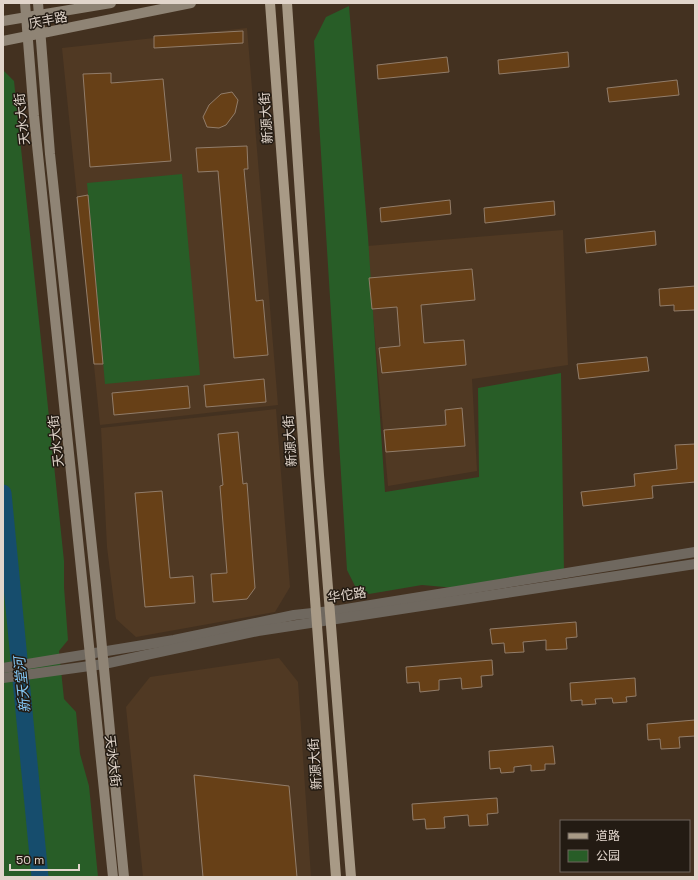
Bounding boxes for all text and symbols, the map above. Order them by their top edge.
street label: 庆丰路 [27,8,69,32]
street label: 新源大街 [256,91,276,145]
street label: 天水大街 [11,92,33,146]
street label: 天水大街 [45,414,67,468]
street label: 新源大街 [280,414,300,468]
street label: 华佗路 [326,584,368,606]
water label: 新天堂河 [10,653,34,714]
street label: 天水大街 [101,734,125,788]
street label: 新源大街 [305,737,325,791]
legend [560,820,690,872]
text: 道路 [596,828,620,844]
scale bar [10,846,79,872]
text: 公园 [596,848,620,864]
text: 50 m [16,852,44,868]

